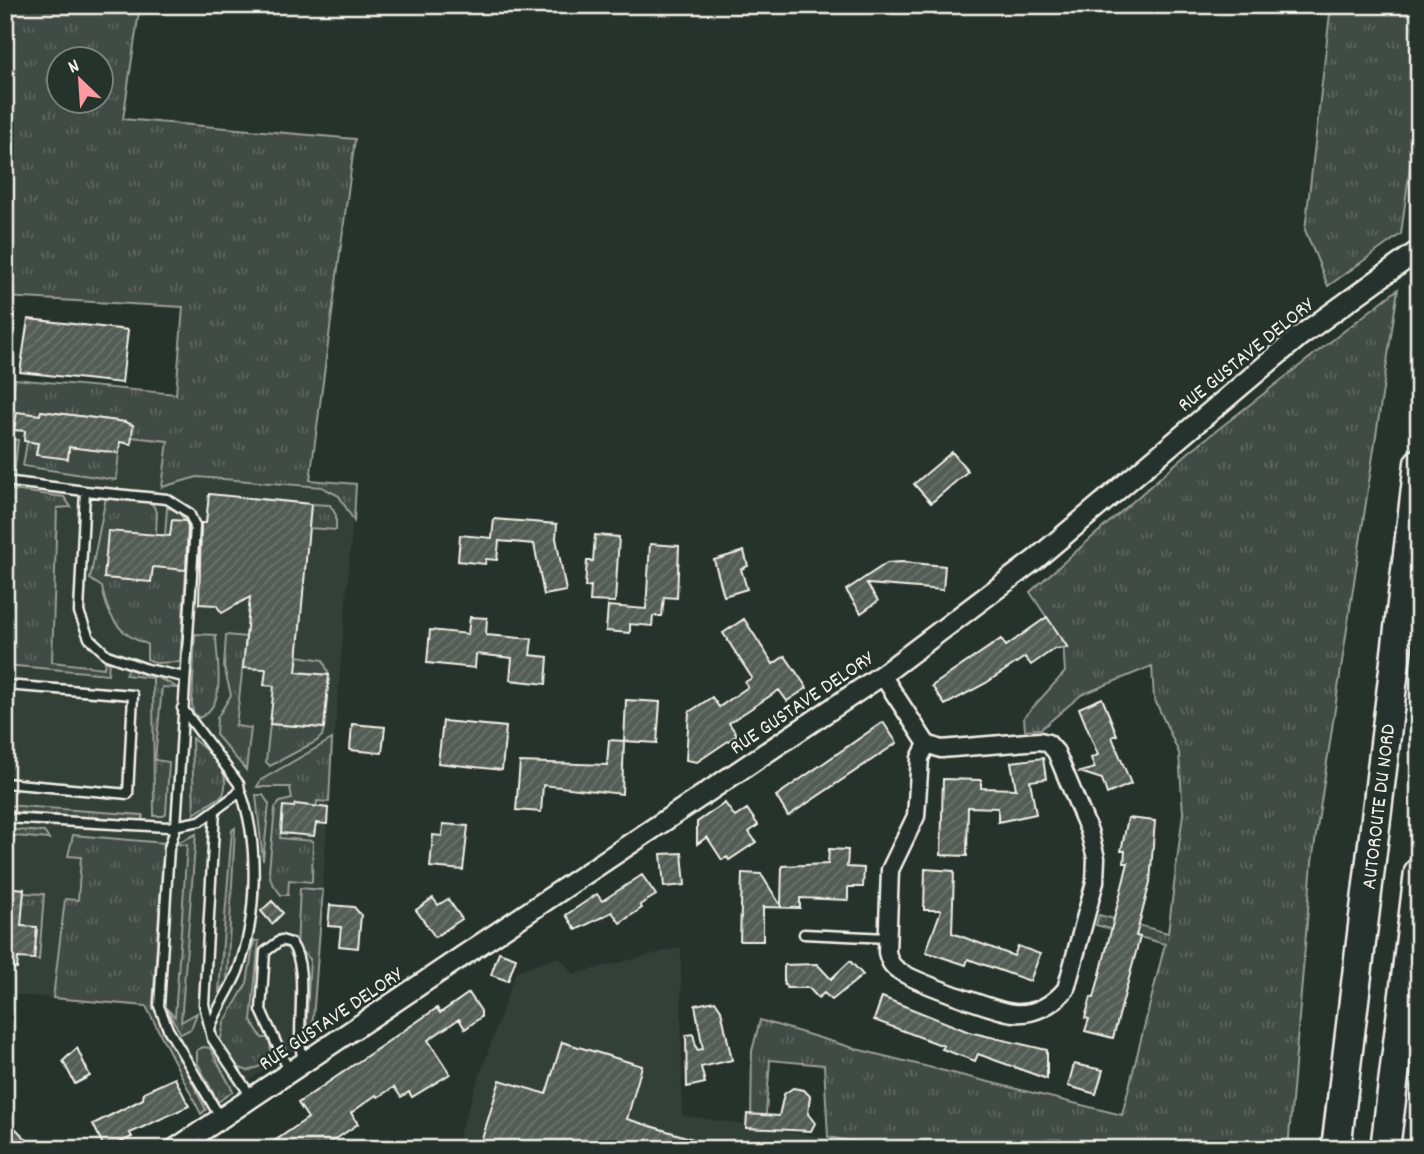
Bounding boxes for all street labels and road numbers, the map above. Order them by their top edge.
street label: RUE GUSTAVE DELORY [1172,291,1323,421]
street label: RUE GUSTAVE DELORY [725,644,882,764]
street label: AUTOROUTE DU NORD [1356,722,1405,891]
street label: RUE GUSTAVE DELORY [254,960,411,1080]

